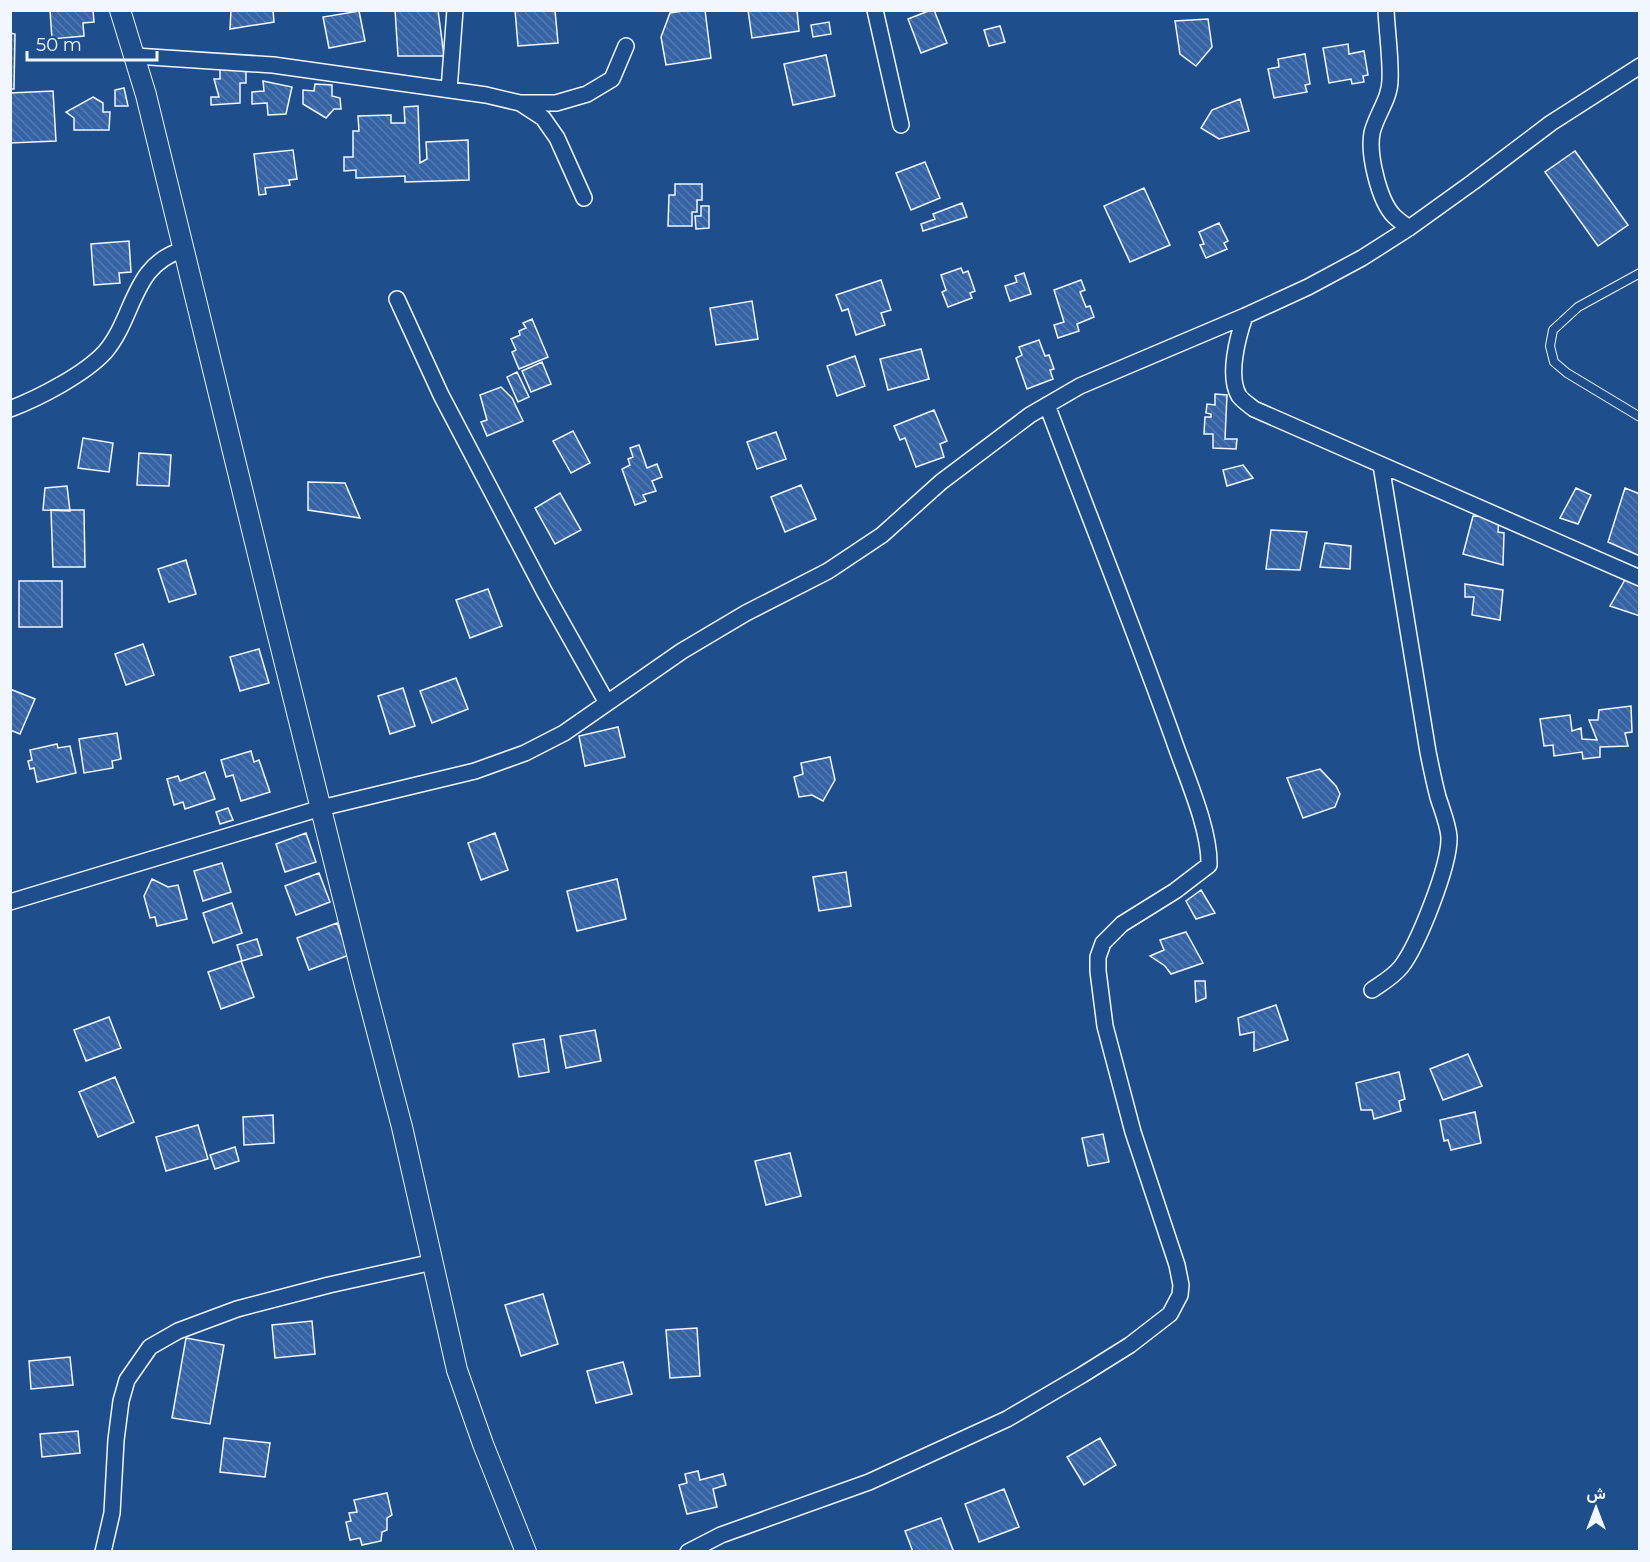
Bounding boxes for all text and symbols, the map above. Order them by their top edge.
scale bar [27,24,158,62]
text: 50 m [36,34,82,56]
north arrow [1566,1478,1626,1538]
text: ش [1586,1484,1606,1503]

